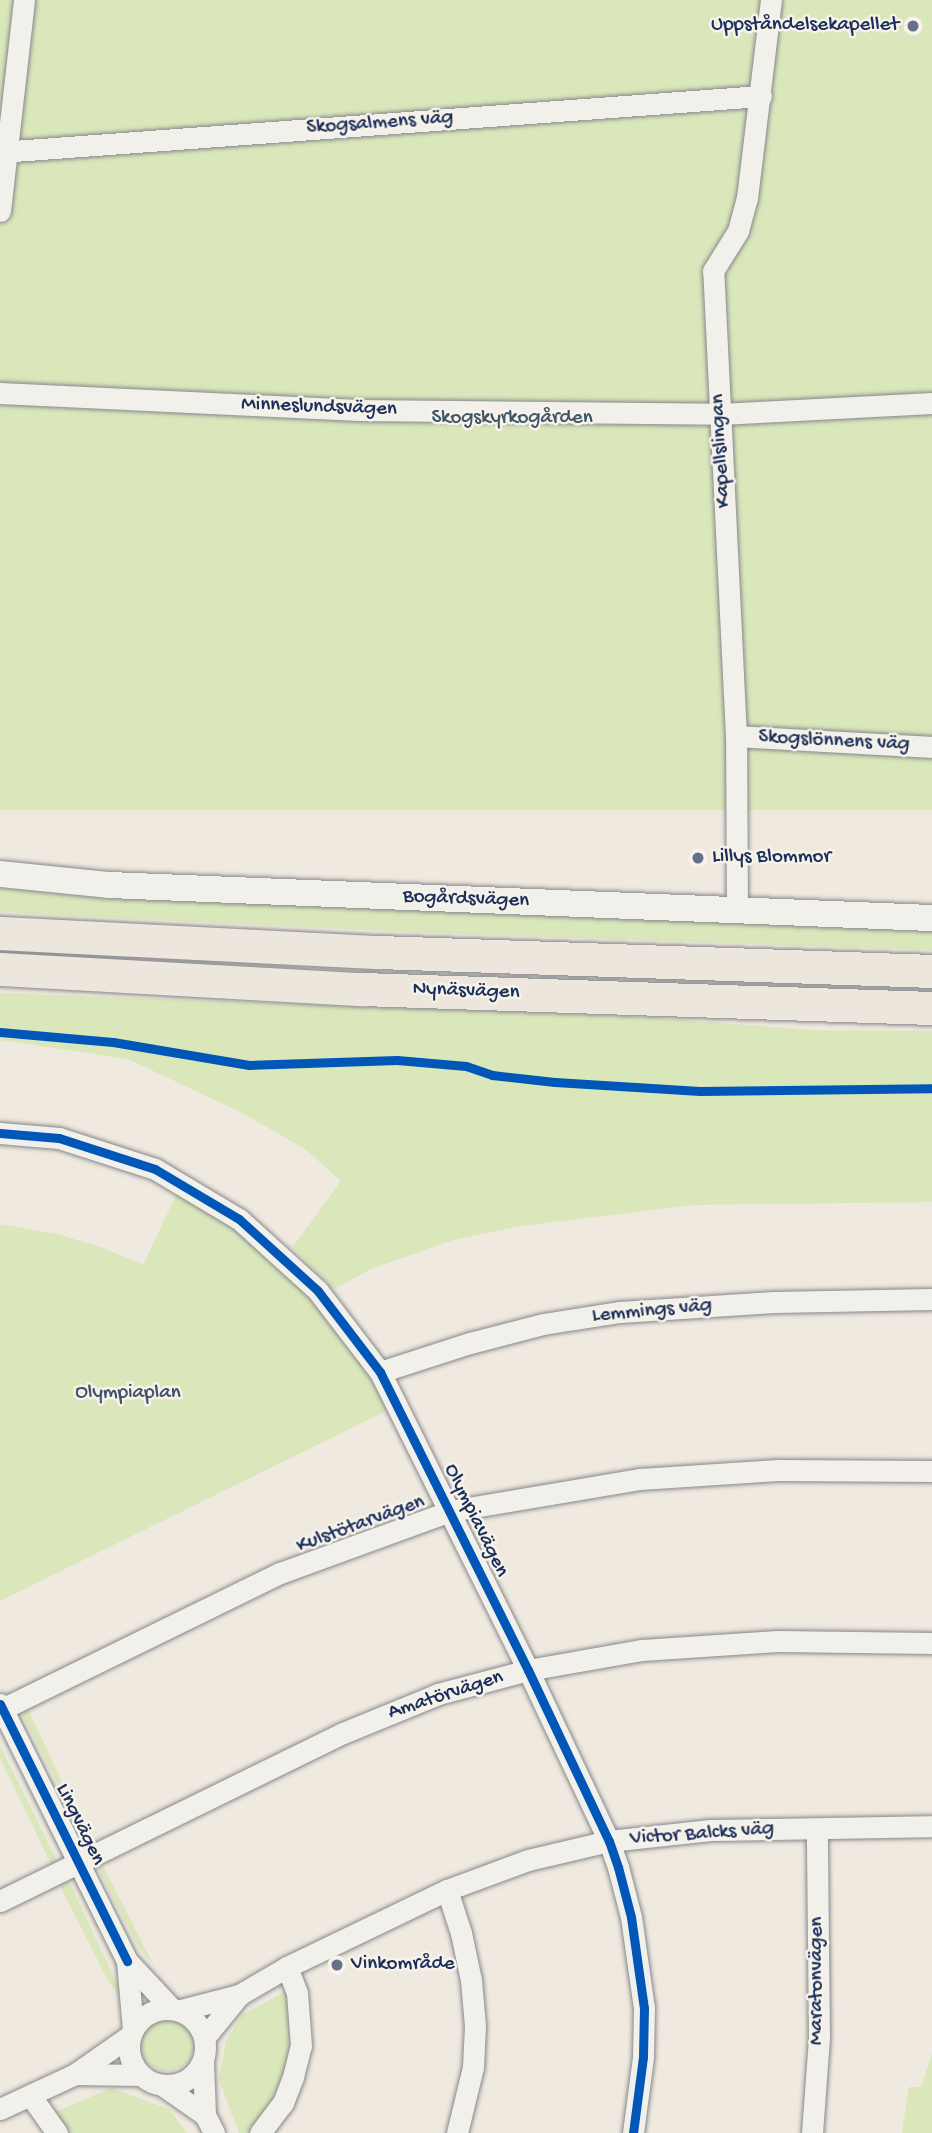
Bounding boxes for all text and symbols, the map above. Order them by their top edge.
place label: Uppståndelsekapellet [711,13,899,39]
marker: Uppståndelsekapellet [905,18,921,34]
street label: Skogsalmens väg [306,106,454,142]
street label: Minneslundsvägen [241,393,397,423]
street label: Kapellslingan [706,393,738,509]
park label: Skogskyrkogården [431,406,593,432]
street label: Skogslönnens väg [758,725,910,759]
place label: Lillys Blommor [712,845,831,871]
marker: Lillys Blommor [690,850,706,866]
street label: Bogårdsvägen [402,885,530,915]
street label: Nynäsvägen [412,978,520,1006]
street label: Lemmings väg [591,1294,713,1330]
park label: Olympiaplan [75,1381,181,1407]
street label: Olympiavägen [437,1460,513,1582]
street label: Kulstötarvägen [293,1490,429,1560]
street label: Amatörvägen [385,1666,507,1726]
street label: Lingvägen [48,1780,110,1870]
street label: Victor Balcks väg [629,1817,775,1853]
street label: Maratonvägen [805,1917,831,2045]
place label: Vinkområde [351,1952,455,1978]
marker: Vinkområde [329,1957,345,1973]

